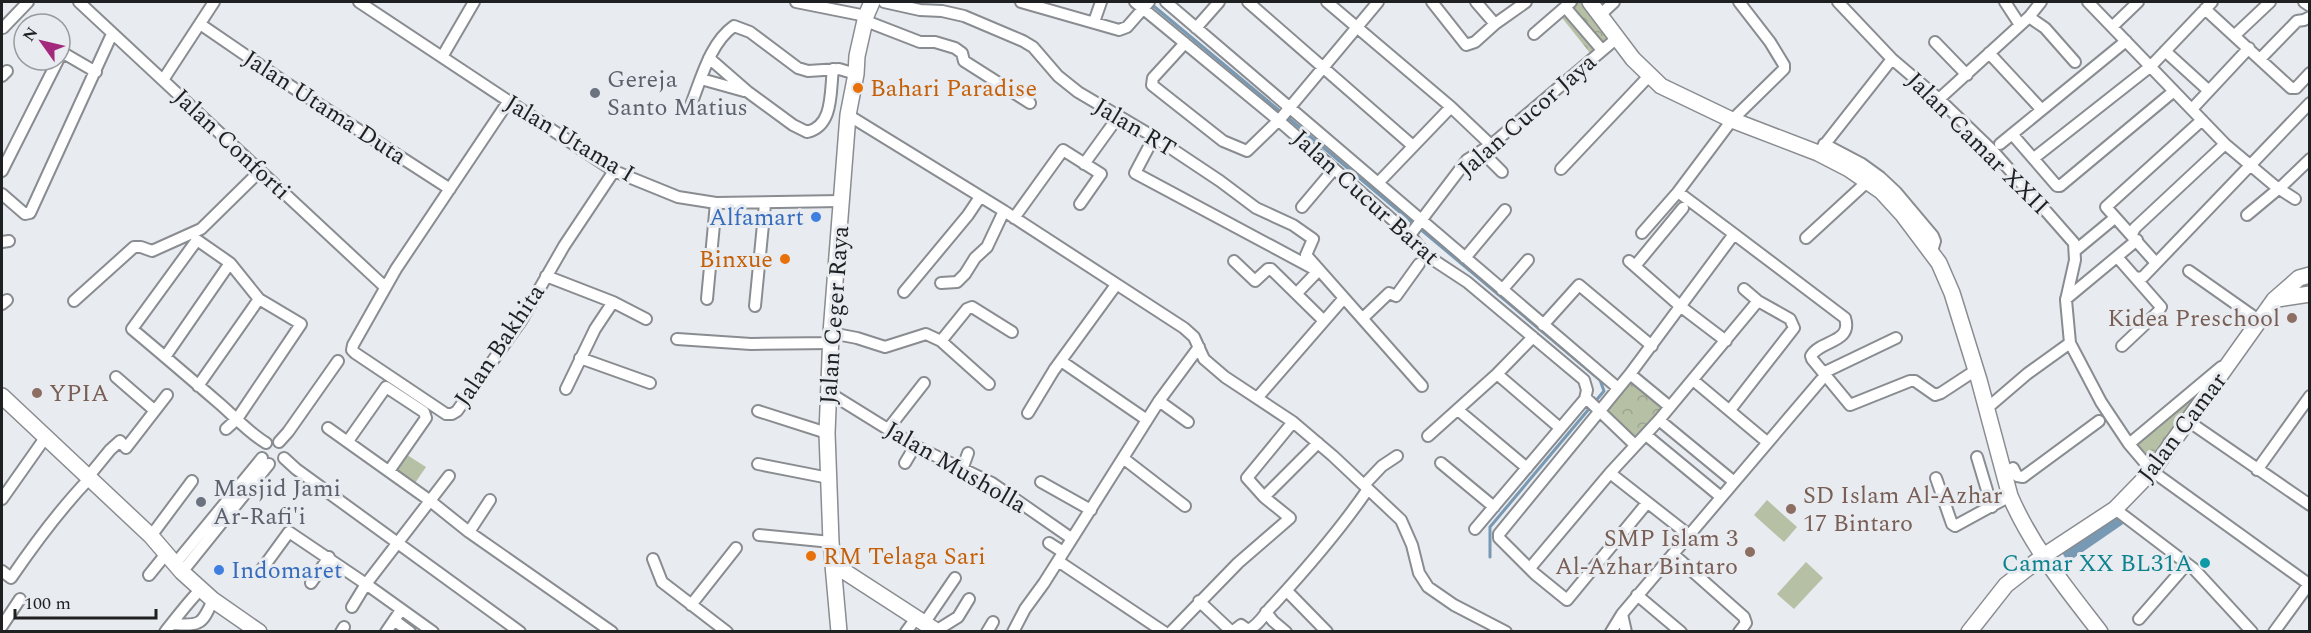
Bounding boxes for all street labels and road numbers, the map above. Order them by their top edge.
street label: Jalan Utama Duta [235,41,414,175]
street label: Jalan Cucor Jaya [1450,45,1605,186]
street label: Jalan Camar XXII [1897,64,2057,224]
street label: Jalan Conforti [164,80,298,209]
street label: Jalan Utama I [498,86,641,192]
street label: Jalan RT [1086,89,1183,167]
street label: Jalan Cucur Barat [1283,121,1447,274]
street label: Jalan Ceger Raya [811,224,859,406]
street label: Jalan Bakhita [445,277,554,414]
street label: Jalan Camar [2129,365,2236,490]
street label: Jalan Musholla [878,413,1033,523]

